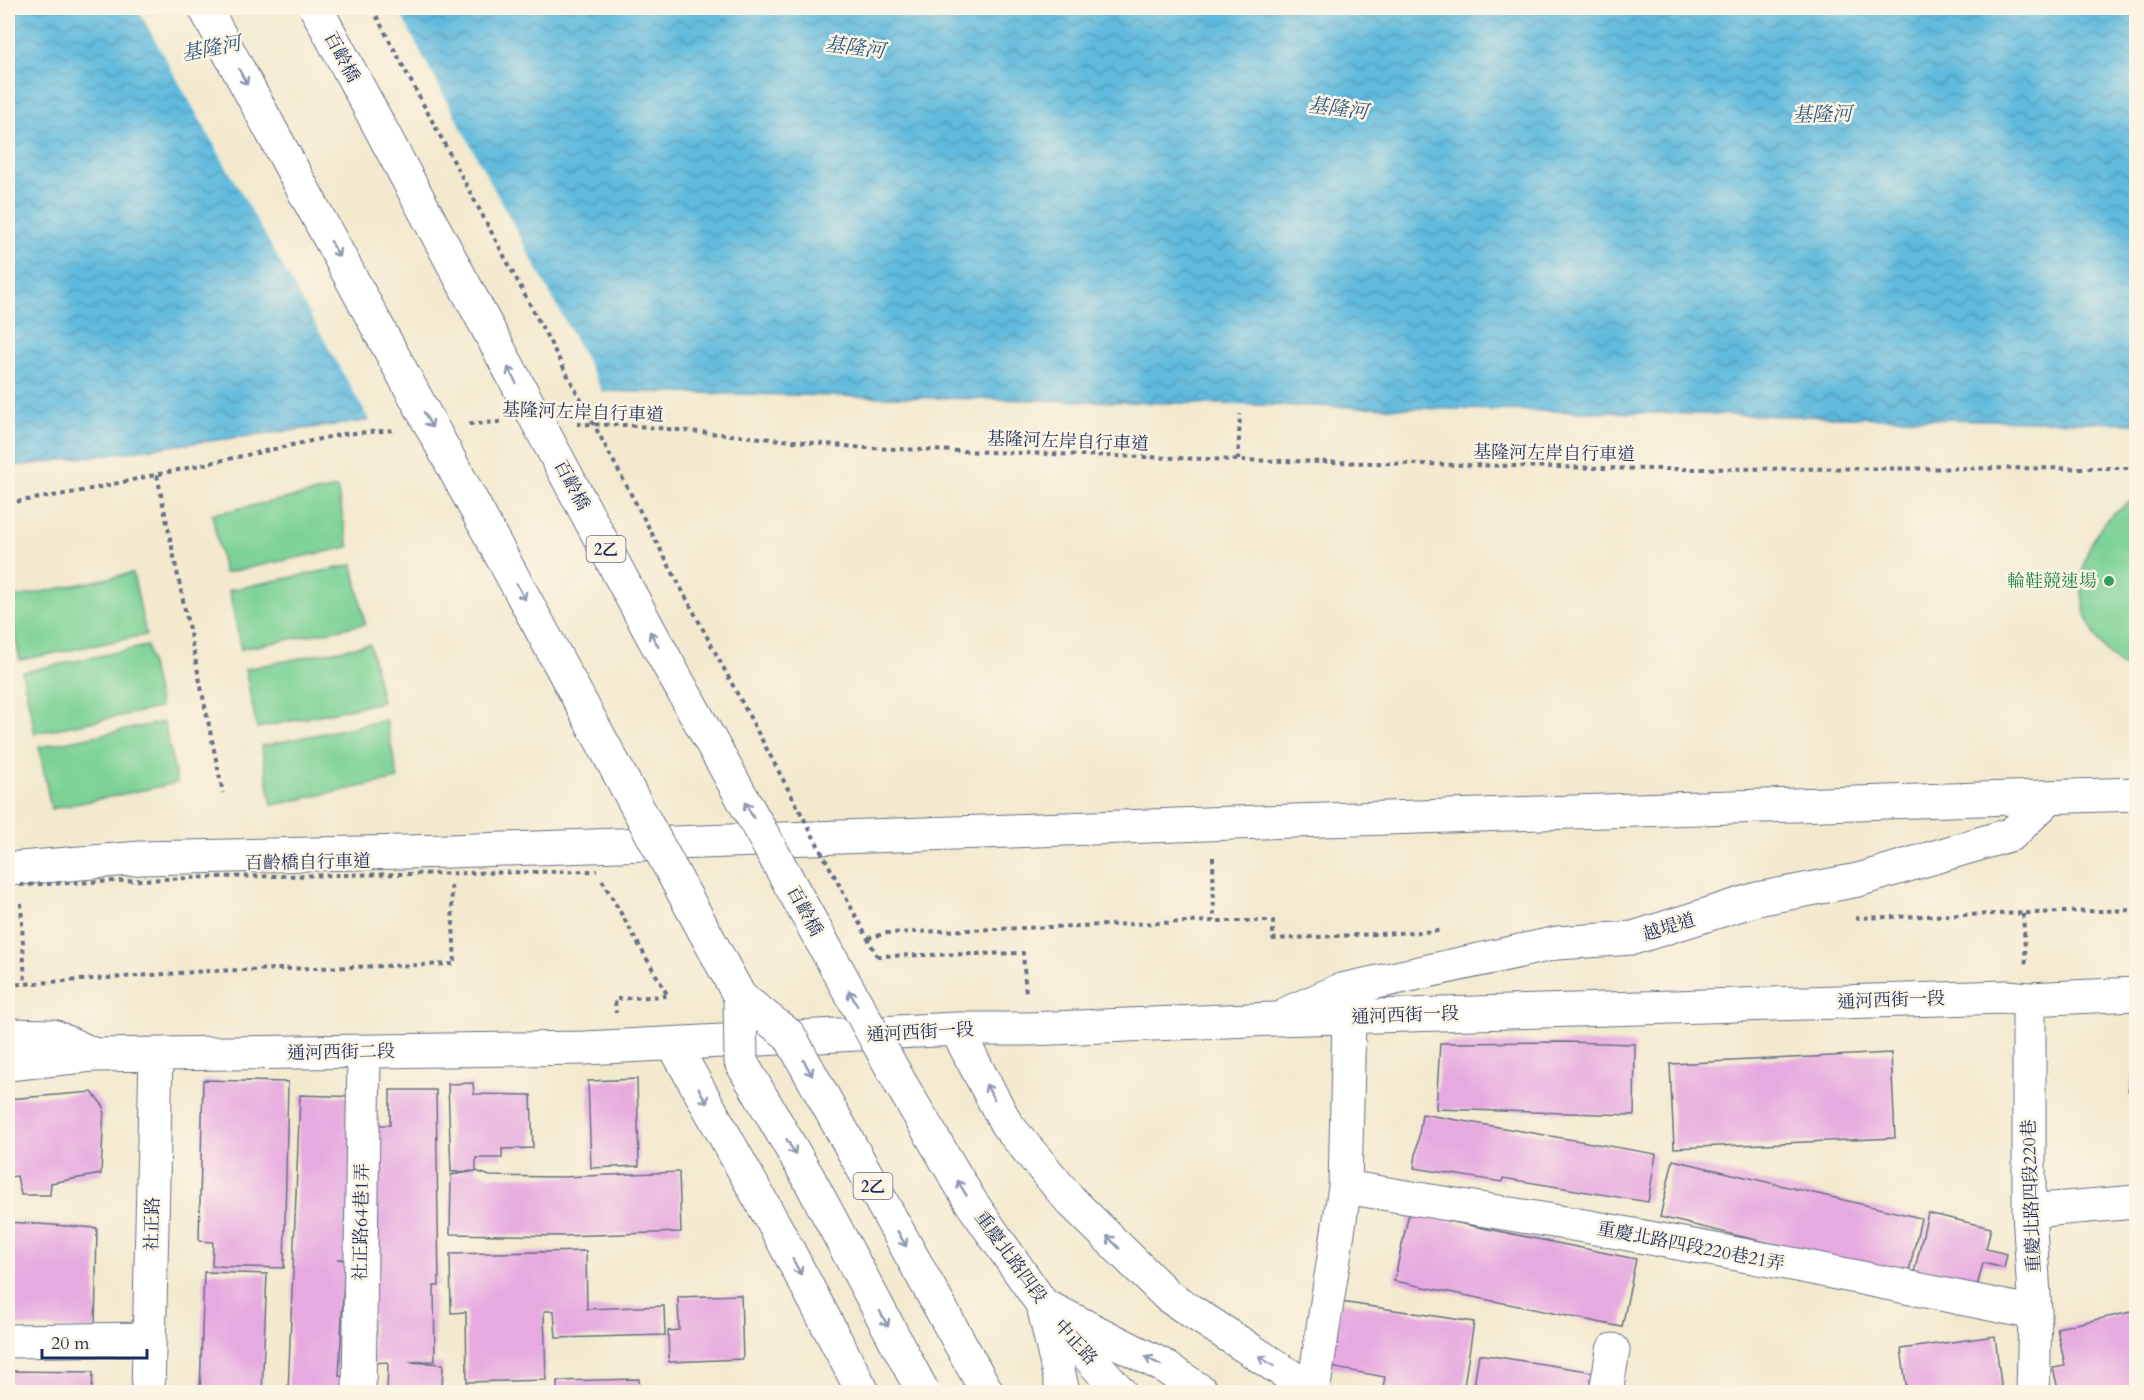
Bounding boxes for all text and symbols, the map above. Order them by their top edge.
street label: 百齡橋 [318,28,365,87]
water label: 基隆河 [179,29,246,67]
water label: 基隆河 [824,30,889,65]
one-way arrow [238,68,249,86]
water label: 基隆河 [1307,91,1372,126]
water label: 基隆河 [1792,100,1855,129]
one-way arrow [329,240,341,257]
one-way arrow [506,366,517,384]
street label: 基隆河左岸自行車道 [502,397,664,428]
one-way arrow [423,411,434,429]
street label: 基隆河左岸自行車道 [987,426,1149,457]
street label: 基隆河左岸自行車道 [1473,440,1635,467]
street label: 百齡橋 [548,456,595,515]
road number: 2乙 [586,536,626,562]
place label: 輪鞋競速場 [2007,569,2097,594]
marker: 輪鞋競速場 [2102,574,2116,588]
one-way arrow [515,583,527,600]
one-way arrow [648,631,660,648]
one-way arrow [743,801,754,819]
street label: 百齡橋自行車道 [245,849,371,876]
street label: 百齡橋 [781,882,829,941]
street label: 越堤道 [1640,908,1699,947]
street label: 通河西街一段 [1837,986,1945,1015]
one-way arrow [847,990,858,1008]
street label: 通河西街一段 [1351,1001,1459,1030]
street label: 通河西街一段 [865,1017,975,1048]
street label: 通河西街二段 [287,1039,395,1066]
one-way arrow [803,1059,814,1077]
one-way arrow [984,1084,996,1101]
one-way arrow [697,1087,709,1104]
street label: 重慶北路四段220巷 [2016,1119,2047,1273]
one-way arrow [785,1138,797,1155]
street label: 社正路64巷1弄 [348,1163,375,1281]
road number: 2乙 [854,1173,892,1199]
one-way arrow [956,1180,968,1197]
street label: 社正路 [140,1197,165,1251]
street label: 重慶北路四段 [969,1206,1052,1308]
street label: 重慶北路四段220巷21弄 [1595,1216,1787,1277]
one-way arrow [896,1230,908,1247]
one-way arrow [1105,1234,1120,1249]
one-way arrow [792,1257,803,1275]
one-way arrow [879,1309,890,1327]
street label: 中正路 [1048,1314,1103,1371]
scale bar [42,1322,147,1360]
text: 20 m [51,1331,90,1356]
one-way arrow [1144,1354,1162,1366]
one-way arrow [1258,1355,1275,1367]

